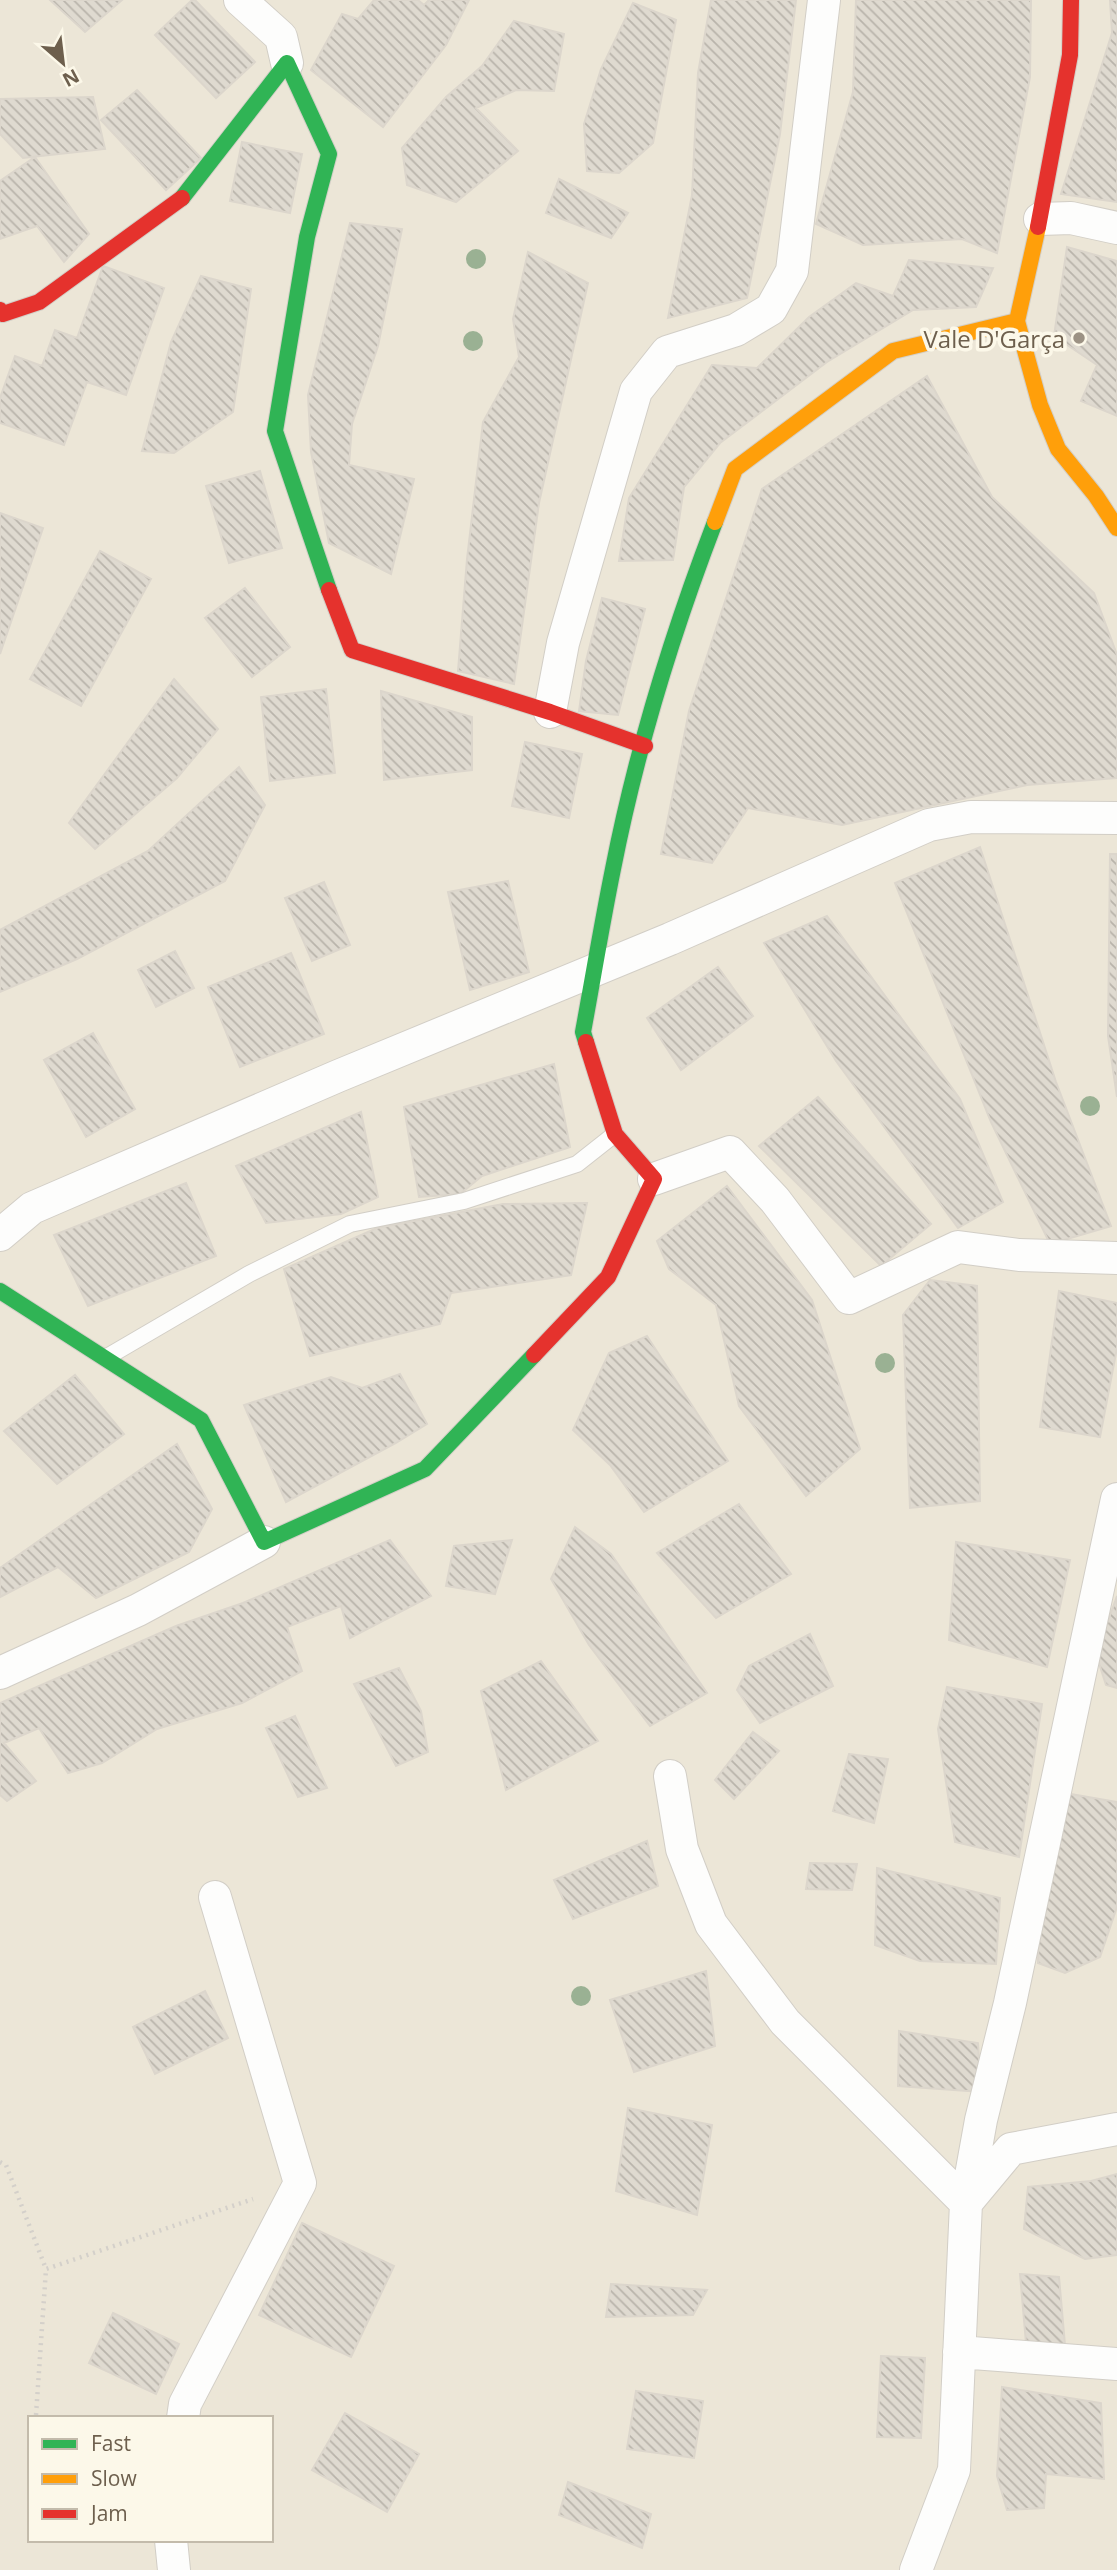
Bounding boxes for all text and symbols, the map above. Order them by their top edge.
north arrow [28,28,98,98]
text: N [58,63,84,93]
place label: Vale D'Garça [923,322,1065,355]
marker: Vale D'Garça [1071,330,1087,346]
legend [28,2416,273,2542]
text: Fast [91,2429,131,2457]
text: Slow [91,2464,137,2492]
text: Jam [89,2499,128,2527]

